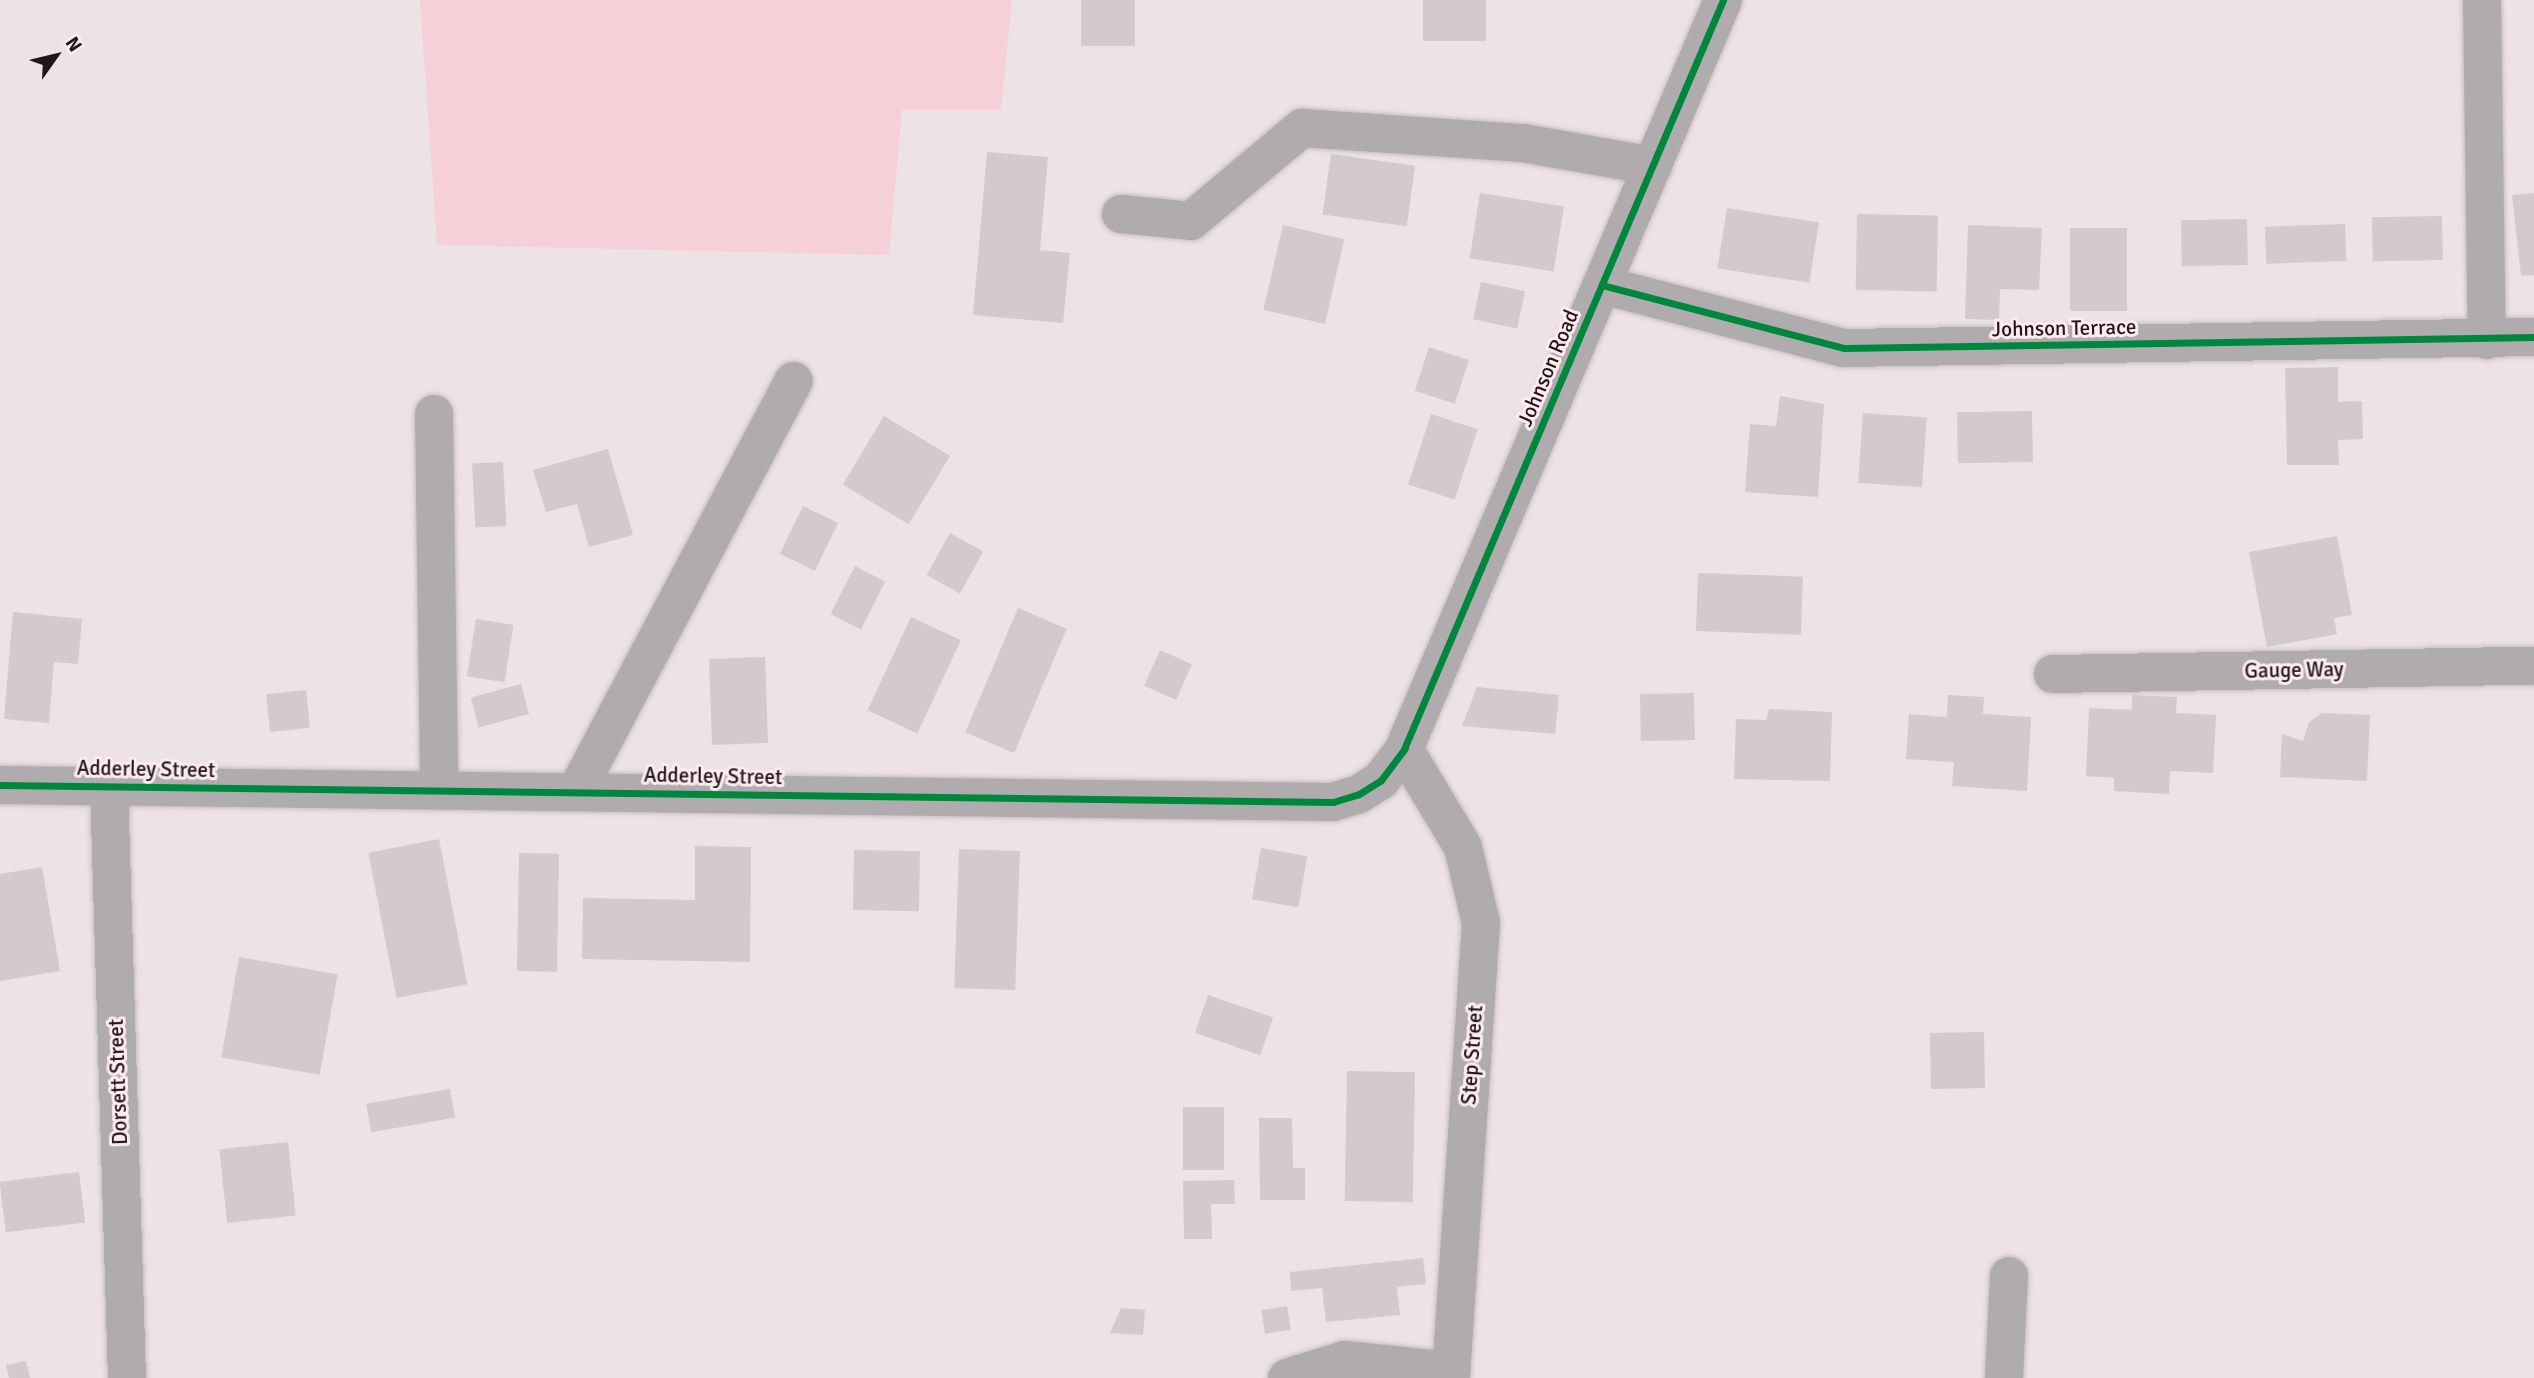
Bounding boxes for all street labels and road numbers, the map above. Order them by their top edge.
street label: Johnson Road [1512,306,1584,430]
street label: Johnson Terrace [1991,314,2137,342]
street label: Gauge Way [2244,657,2344,683]
street label: Adderley Street [77,755,215,783]
street label: Adderley Street [644,762,782,790]
street label: Step Street [1456,1004,1488,1106]
street label: Dorsett Street [103,1019,133,1145]

